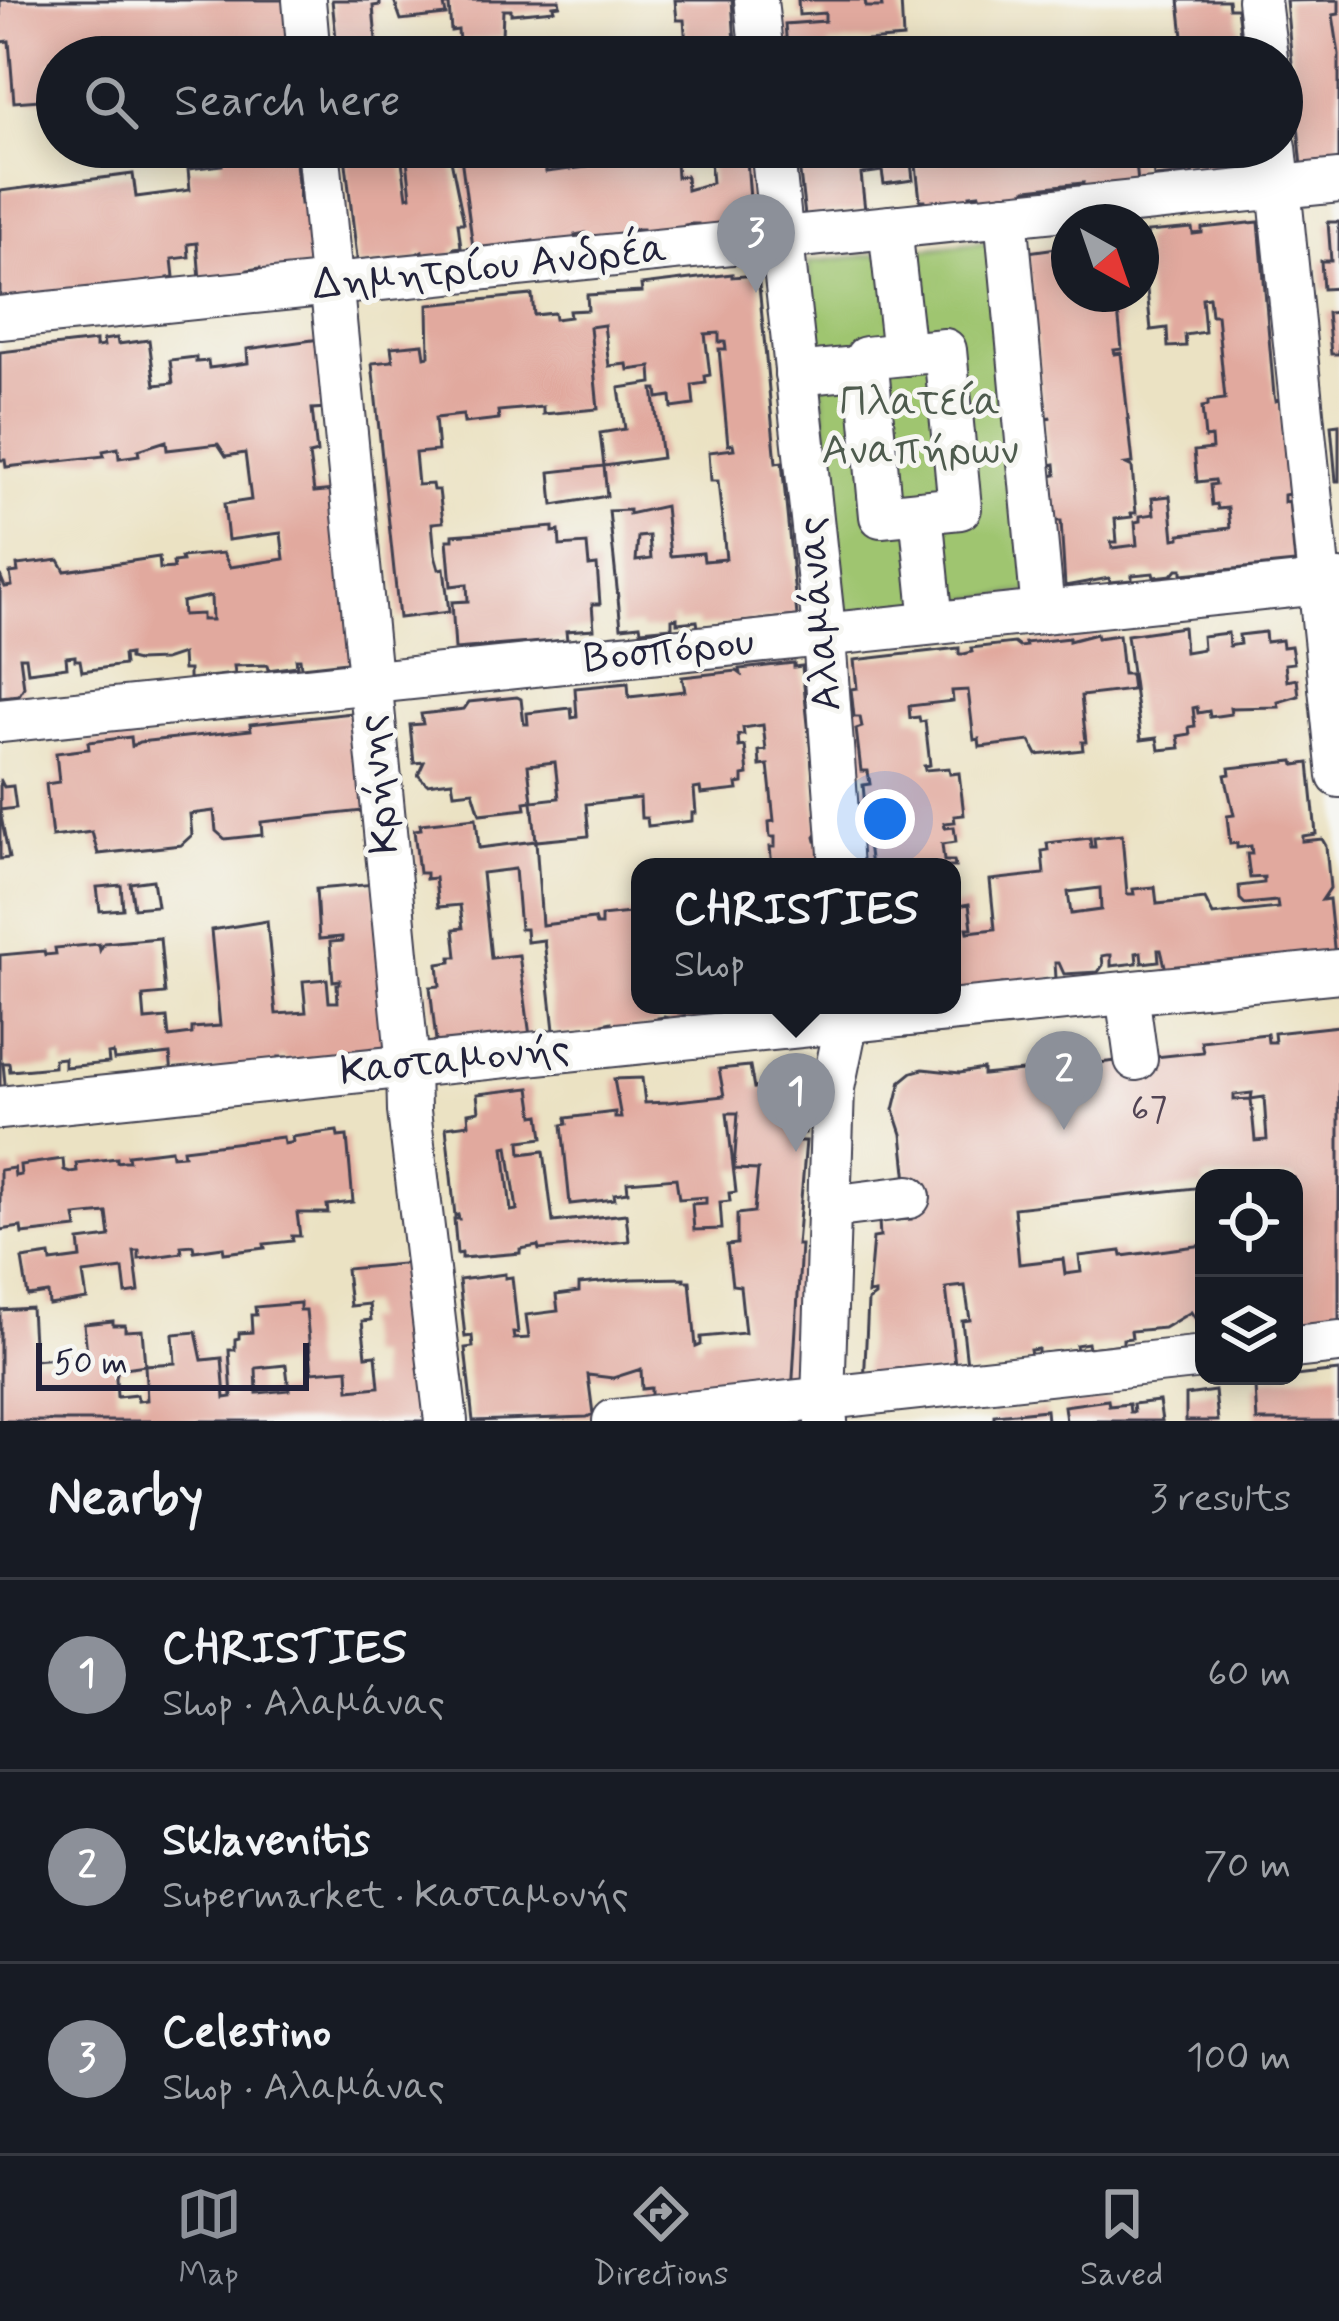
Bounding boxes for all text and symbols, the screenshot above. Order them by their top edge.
search box [36,36,1303,168]
icon: search [78,69,144,135]
text: Search here [174,73,401,132]
pin: 3 [717,194,795,293]
north arrow [1051,204,1159,312]
street label: Δημητρίου Ανδρέα [310,221,670,314]
park label: Πλατεία Αναπήρων [821,376,1019,479]
street label: Αλαμάνας [784,514,856,714]
street label: Βοσπόρου [581,615,757,687]
street label: Κρήνης [344,711,414,857]
your location [855,789,915,849]
popup [631,858,961,1014]
text: CHRISTIES [674,881,918,940]
text: Shop [674,940,745,991]
street label: Κασταμονής [338,1022,572,1100]
pin: 2 [1025,1031,1103,1130]
pin: 1 [757,1053,835,1152]
house number: 67 [1131,1087,1167,1134]
map controls [1195,1169,1303,1385]
button: locate [1195,1169,1303,1277]
button: layers [1195,1277,1303,1385]
scale bar [36,1337,309,1390]
text: 50 m [54,1342,128,1386]
text: Nearby [48,1466,203,1532]
text: 3 results [1150,1474,1291,1525]
text: CHRISTIES [162,1620,406,1679]
text: 1 [78,1649,96,1700]
text: 60 m [1207,1649,1291,1700]
text: Shop · Αλαμάνας [162,1679,445,1730]
text: Sklavenitis [162,1812,370,1871]
text: 2 [77,1841,97,1892]
text: 70 m [1203,1841,1291,1892]
text: Supermarket · Κασταμονής [162,1871,629,1922]
text: Celestino [162,2004,331,2063]
text: 3 [78,2033,96,2084]
text: 100 m [1186,2033,1291,2084]
text: Shop · Αλαμάνας [162,2063,445,2114]
tab: Map [176,2181,242,2297]
tab: Directions [593,2181,729,2297]
tab: Saved [1080,2181,1163,2297]

